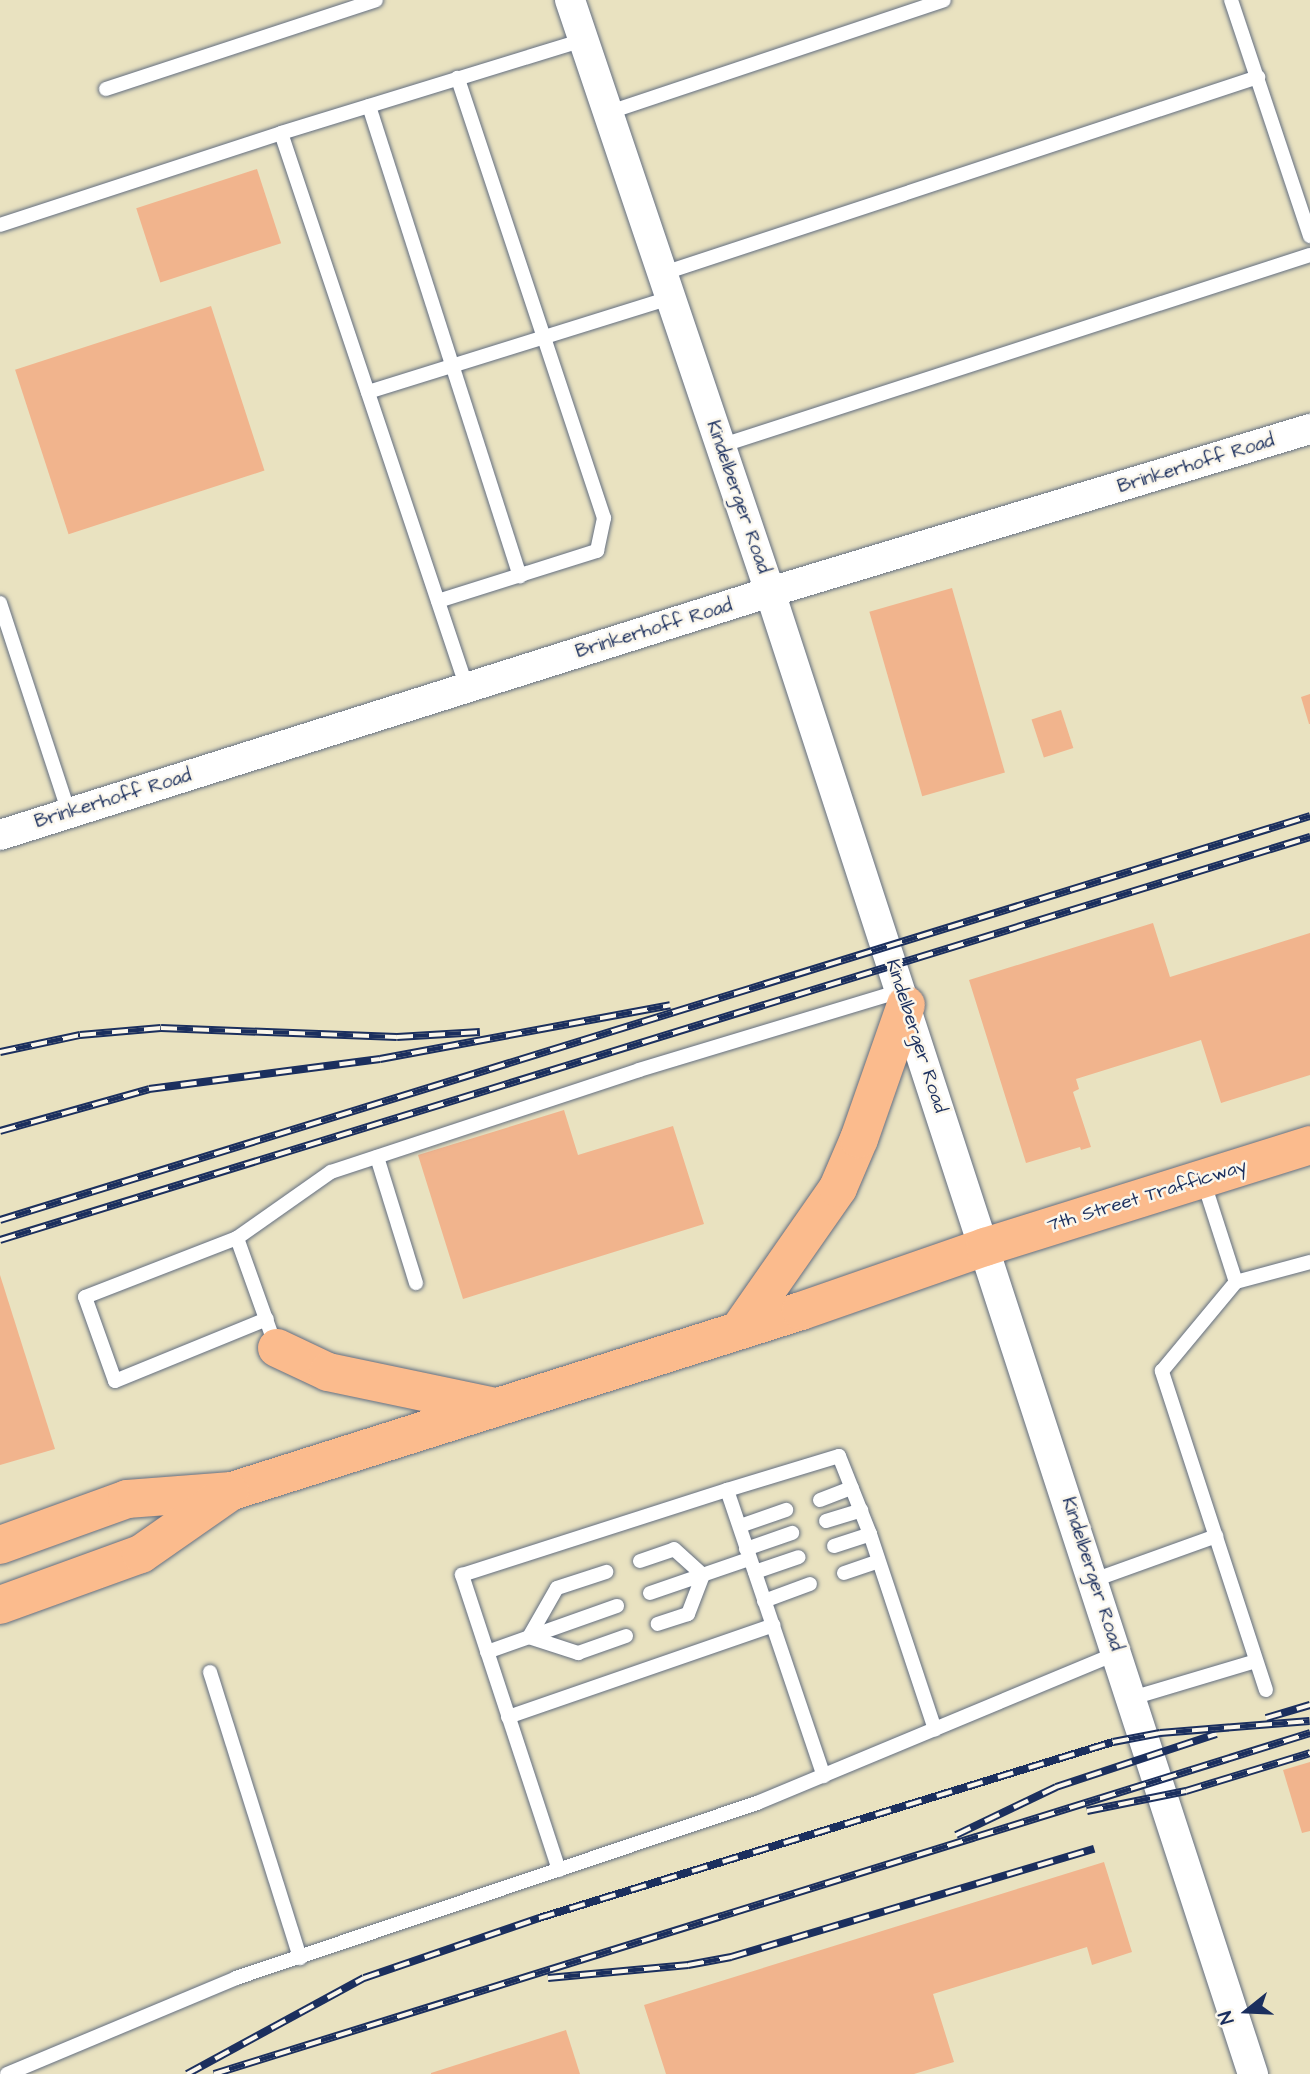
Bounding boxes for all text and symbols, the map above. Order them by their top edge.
street label: Kindelberger Road [701,418,775,576]
street label: Brinkerhoff Road [1115,429,1277,499]
street label: Brinkerhoff Road [573,594,735,664]
street label: Brinkerhoff Road [32,764,194,834]
street label: Kindelberger Road [880,956,952,1116]
street label: 7th Street Trafficway [1044,1155,1250,1237]
street label: Kindelberger Road [1056,1494,1128,1654]
north arrow [1212,1976,1282,2046]
text: N [1212,2008,1241,2027]

